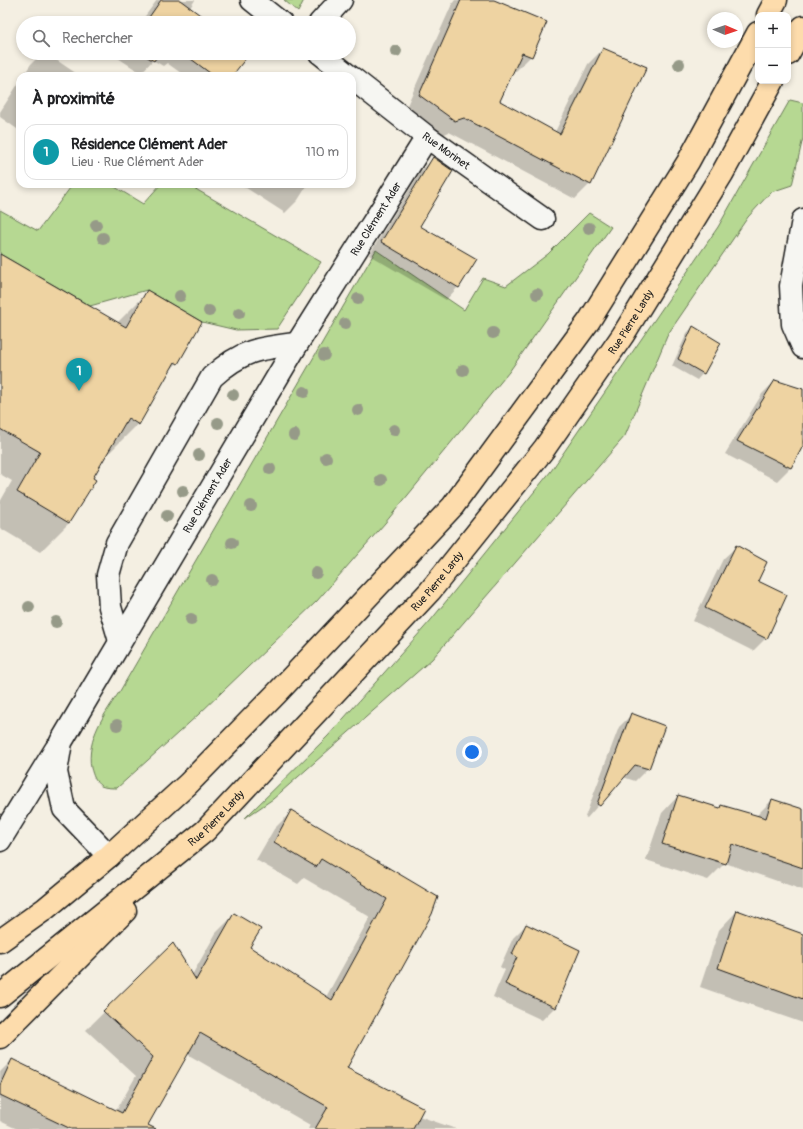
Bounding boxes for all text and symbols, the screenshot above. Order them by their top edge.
north arrow [707,12,743,48]
map controls [755,12,791,84]
button: + [755,12,791,48]
search box [16,16,356,60]
icon: search [30,27,52,49]
text: Rechercher [62,29,133,48]
button: − [755,48,791,84]
text: À proximité [32,88,115,109]
street label: Rue Morinet [419,130,473,173]
text: Résidence Clément Ader [71,135,227,154]
text: 1 [43,144,49,160]
text: 110 m [306,144,339,160]
text: Lieu · Rue Clément Ader [71,154,204,170]
street label: Rue Clément Ader [348,179,404,258]
street label: Rue Pierre Lardy [606,287,656,357]
pin: 1 [66,358,92,391]
street label: Rue Clément Ader [180,456,235,536]
street label: Rue Pierre Lardy [408,549,466,614]
your location [462,742,482,762]
street label: Rue Pierre Lardy [186,787,247,849]

